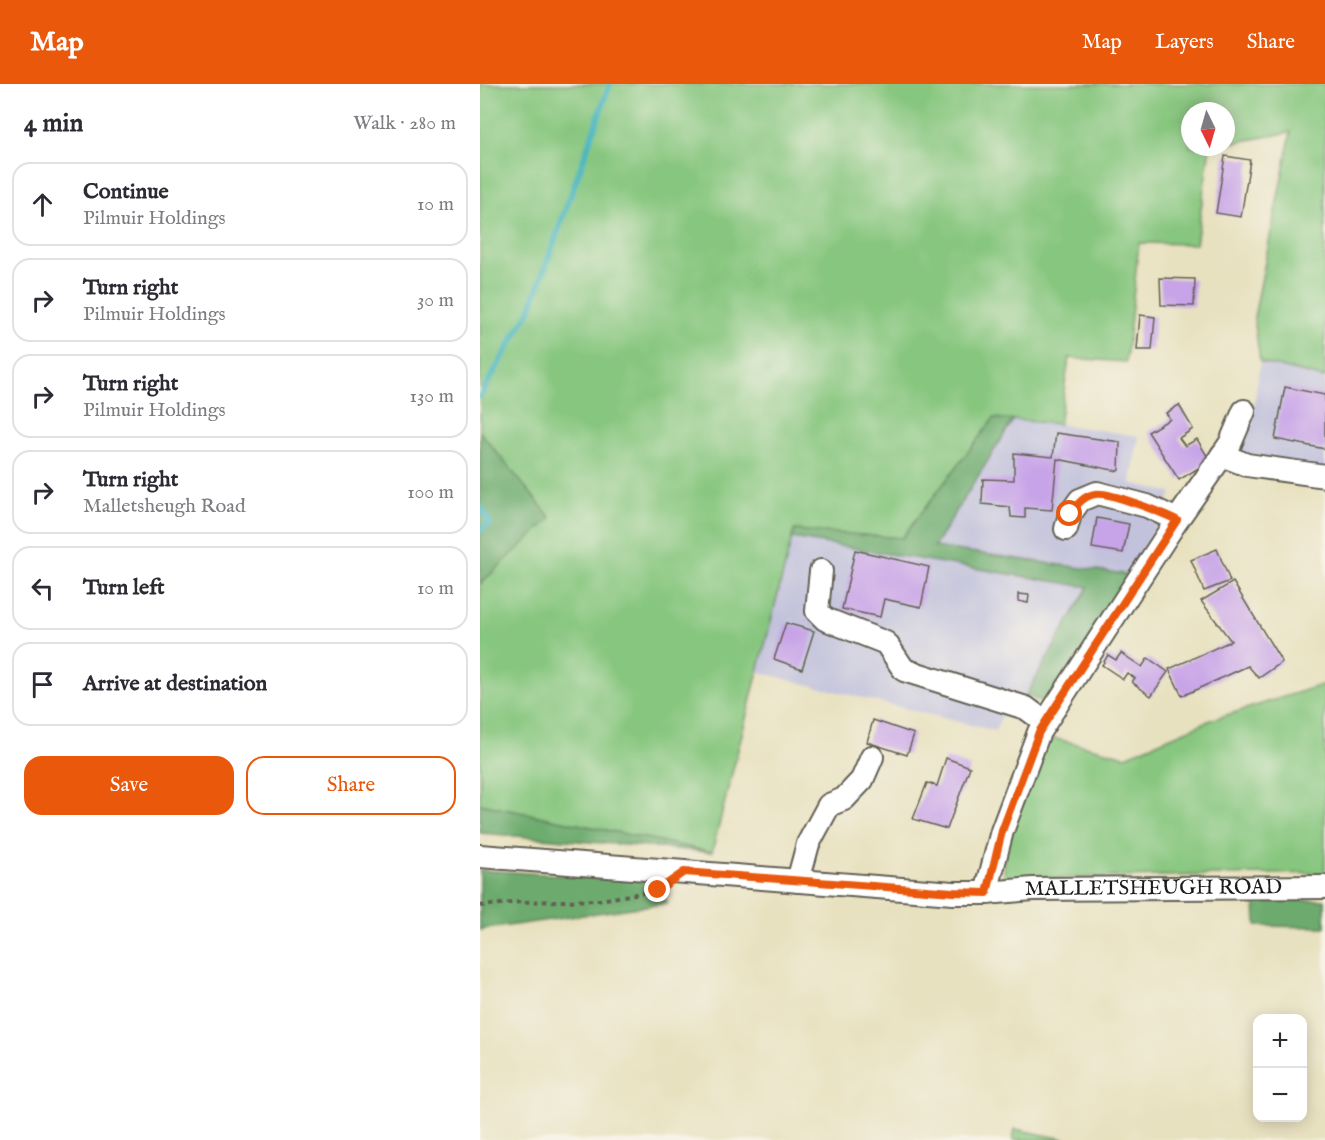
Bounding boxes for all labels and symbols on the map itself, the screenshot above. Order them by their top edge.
north arrow [1181,102,1235,156]
route start [1056,500,1082,526]
street label: MALLETSHEUGH ROAD [1025,874,1282,903]
route end [644,876,670,902]

